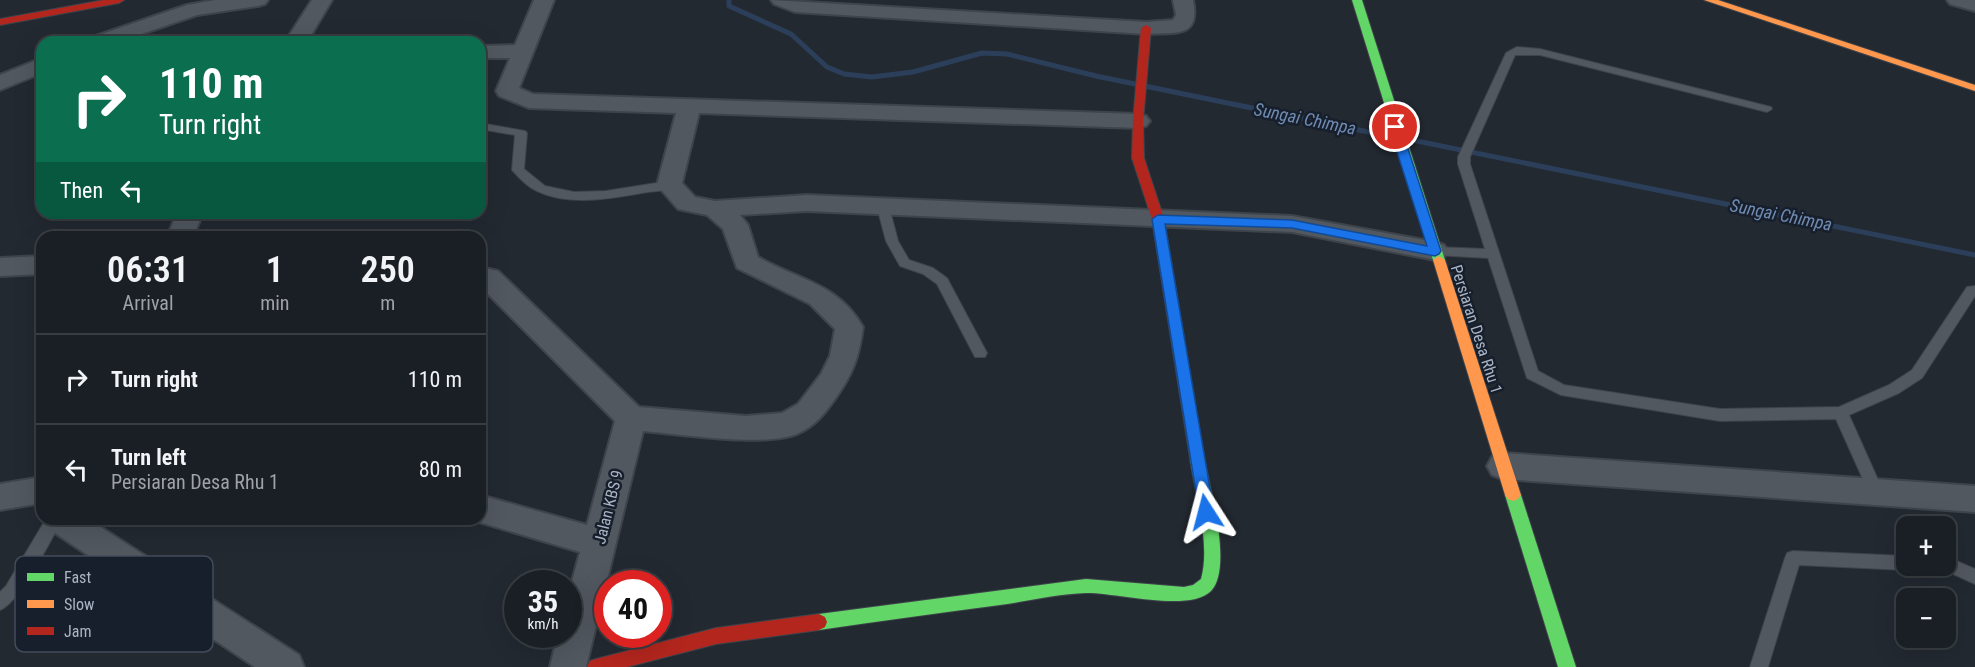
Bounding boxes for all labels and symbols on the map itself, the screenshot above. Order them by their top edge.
water label: Sungai Chimpa [1252,98,1358,139]
pin [1369,101,1420,152]
water label: Sungai Chimpa [1728,194,1834,235]
street label: Persiaran Desa Rhu 1 [1447,262,1506,396]
street label: Jalan KBS 9 [590,468,627,546]
position arrow [1174,480,1238,544]
legend [15,556,213,652]
text: Fast [64,568,91,587]
speed limit sign: 40 [594,570,672,648]
text: Slow [64,595,94,614]
text: Jam [64,622,91,641]

